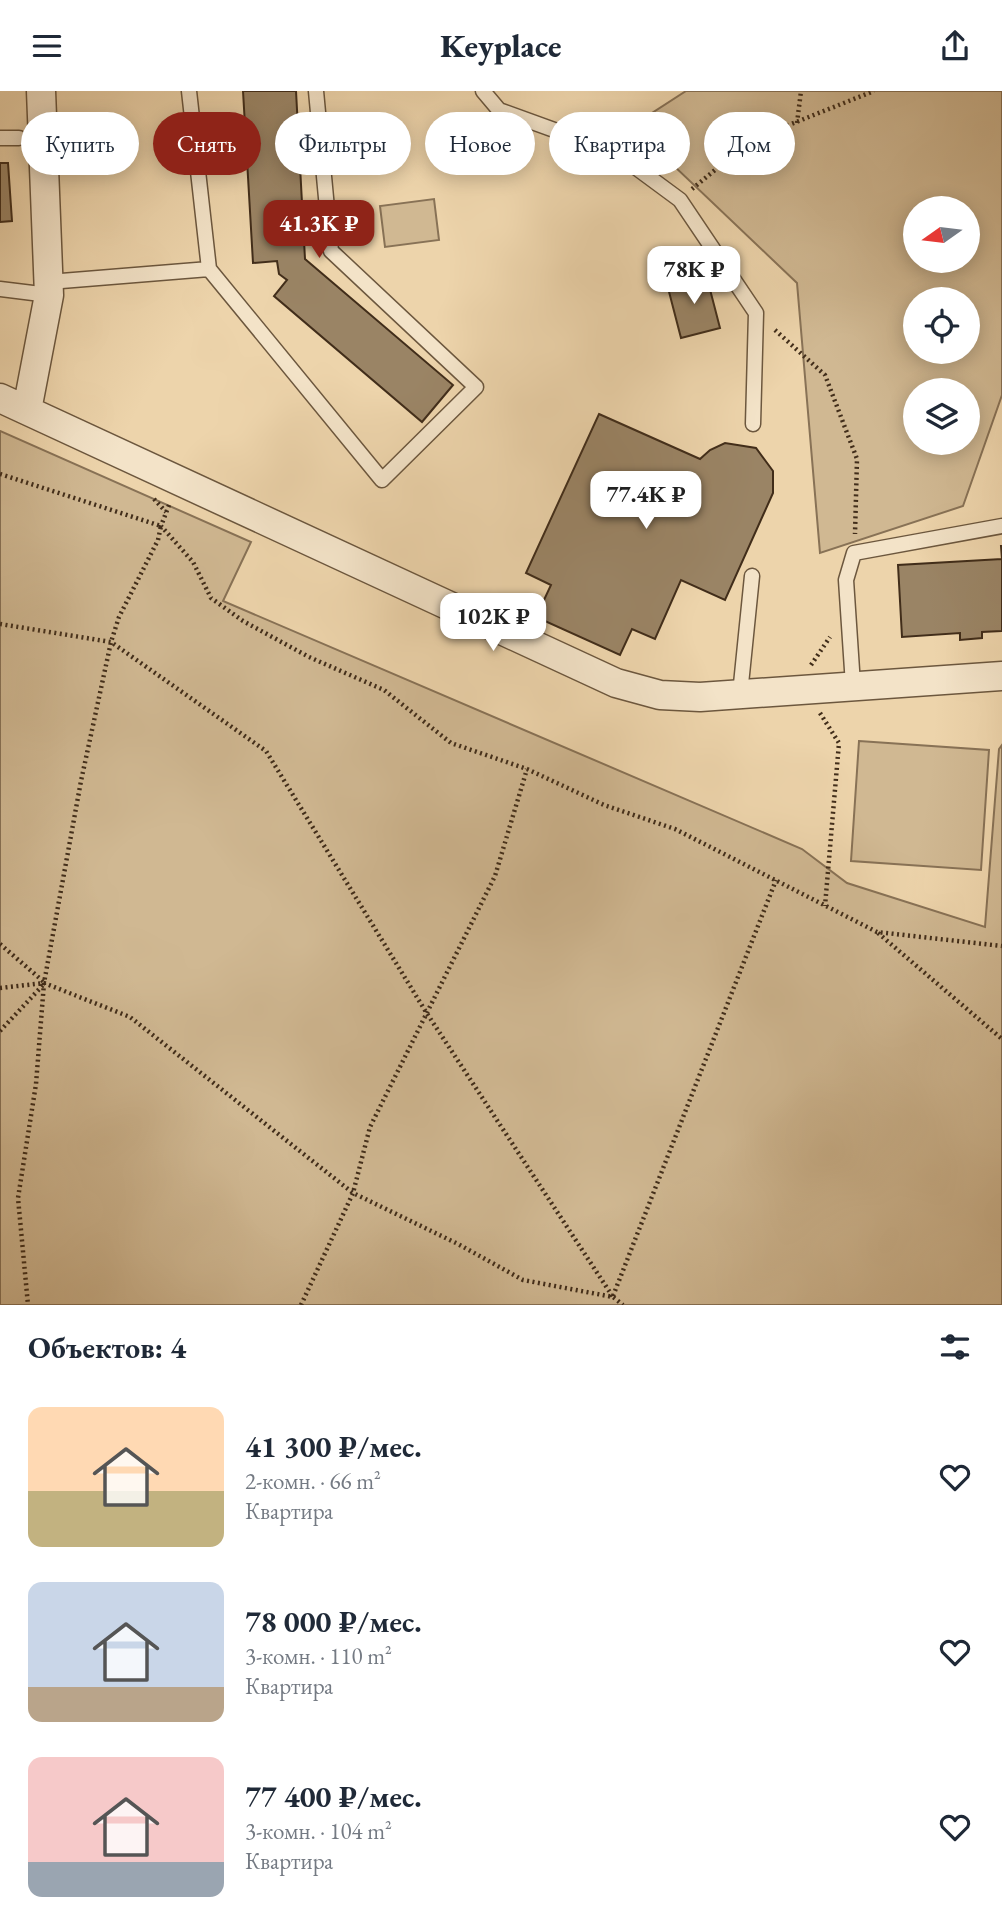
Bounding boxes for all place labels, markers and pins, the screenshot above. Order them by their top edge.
pin: 41.3K ₽ [254,201,384,260]
pin: 78K ₽ [645,247,743,306]
pin: 77.4K ₽ [581,471,711,531]
pin: 102K ₽ [436,594,550,653]

